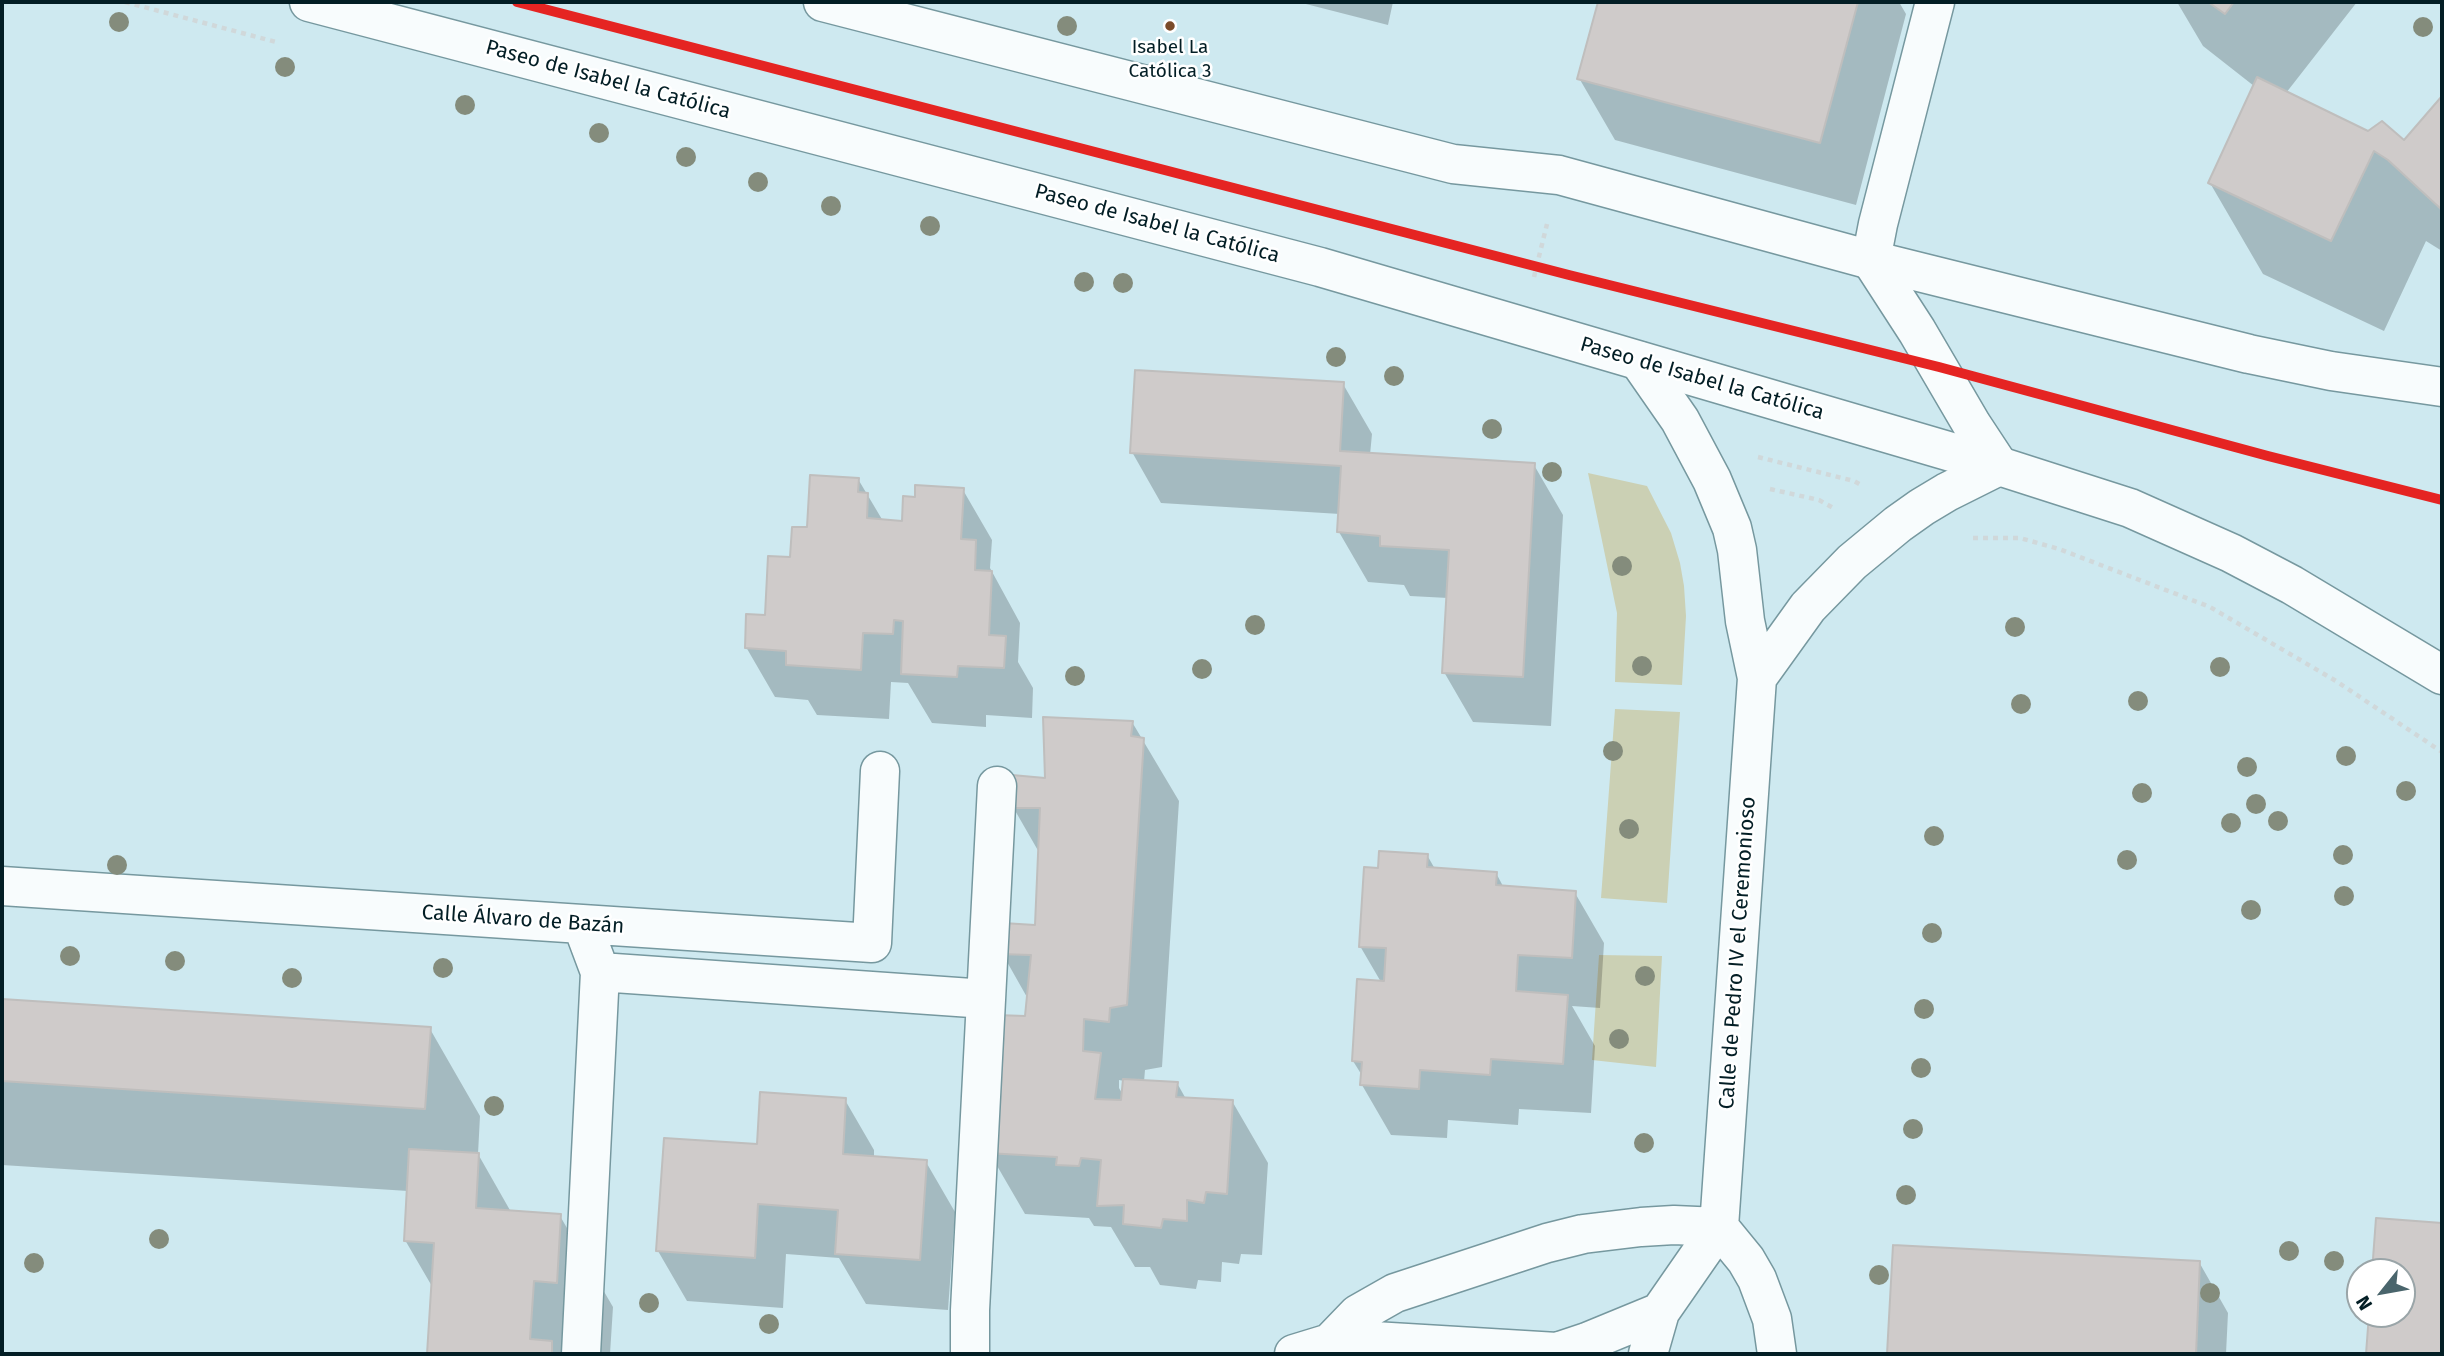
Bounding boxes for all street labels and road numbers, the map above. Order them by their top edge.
street label: Paseo de Isabel la Católica [483,35,733,125]
street label: Paseo de Isabel la Católica [1032,179,1282,269]
street label: Paseo de Isabel la Católica [1577,332,1827,426]
street label: Calle de Pedro IV el Ceremonioso [1714,796,1762,1110]
street label: Calle Álvaro de Bazán [421,900,625,940]

